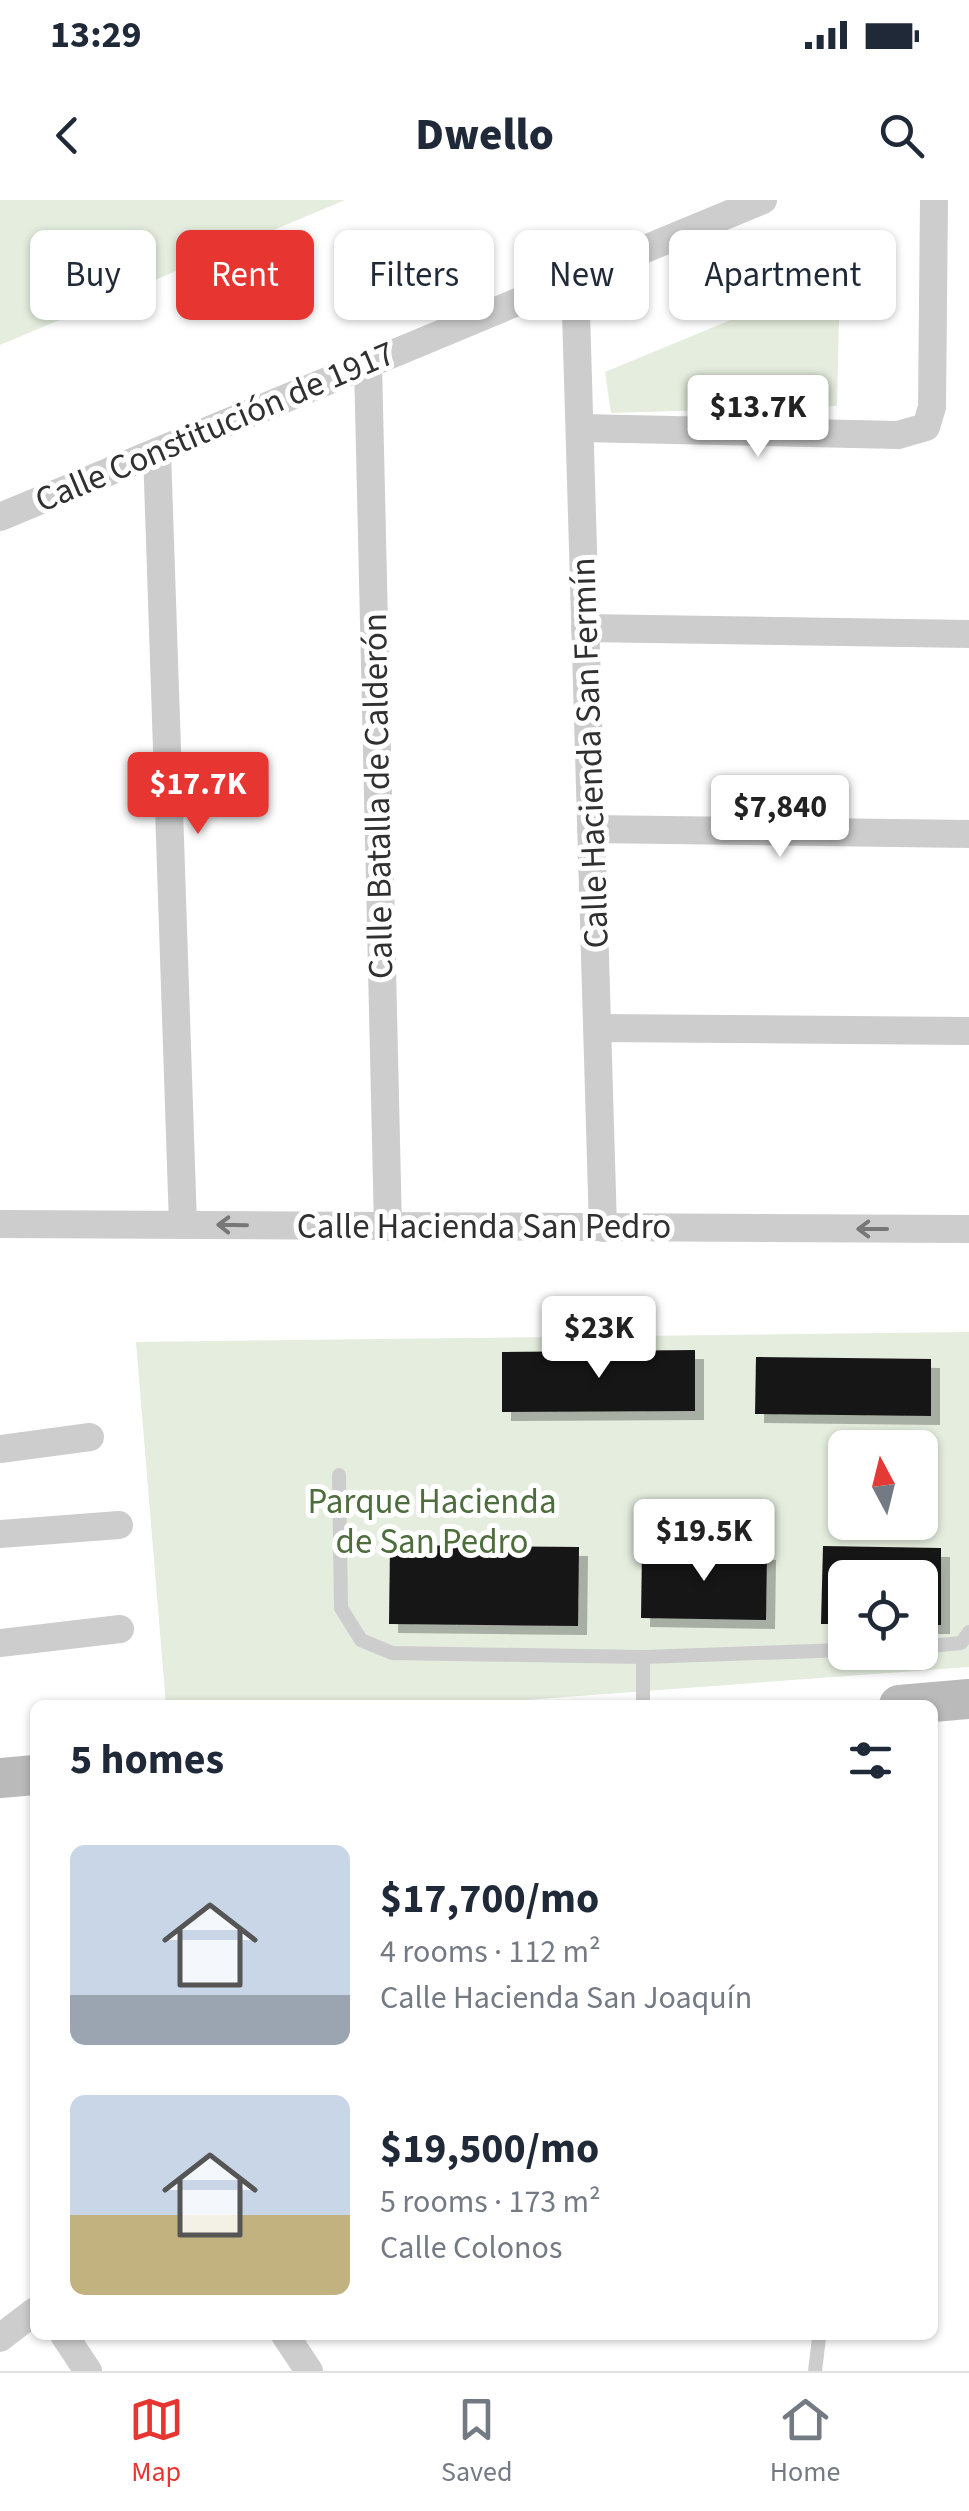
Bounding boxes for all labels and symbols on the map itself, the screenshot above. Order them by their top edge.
street label: Calle Constitución de 1917 [27,329,403,525]
pin: $13.7K [677,375,839,460]
street label: Calle Hacienda San Fermín [558,557,622,949]
street label: Calle Batalla de Calderón [350,613,406,979]
pin: $17.7K [117,752,279,837]
pin: $7,840 [699,775,861,860]
street label: Calle Hacienda San Pedro [297,1202,671,1252]
one-way arrow [216,1216,248,1235]
one-way arrow [856,1220,888,1238]
pin: $23K [540,1296,658,1381]
north arrow [828,1430,938,1540]
park label: Parque Hacienda de San Pedro [307,1477,557,1567]
pin: $19.5K [623,1499,785,1584]

